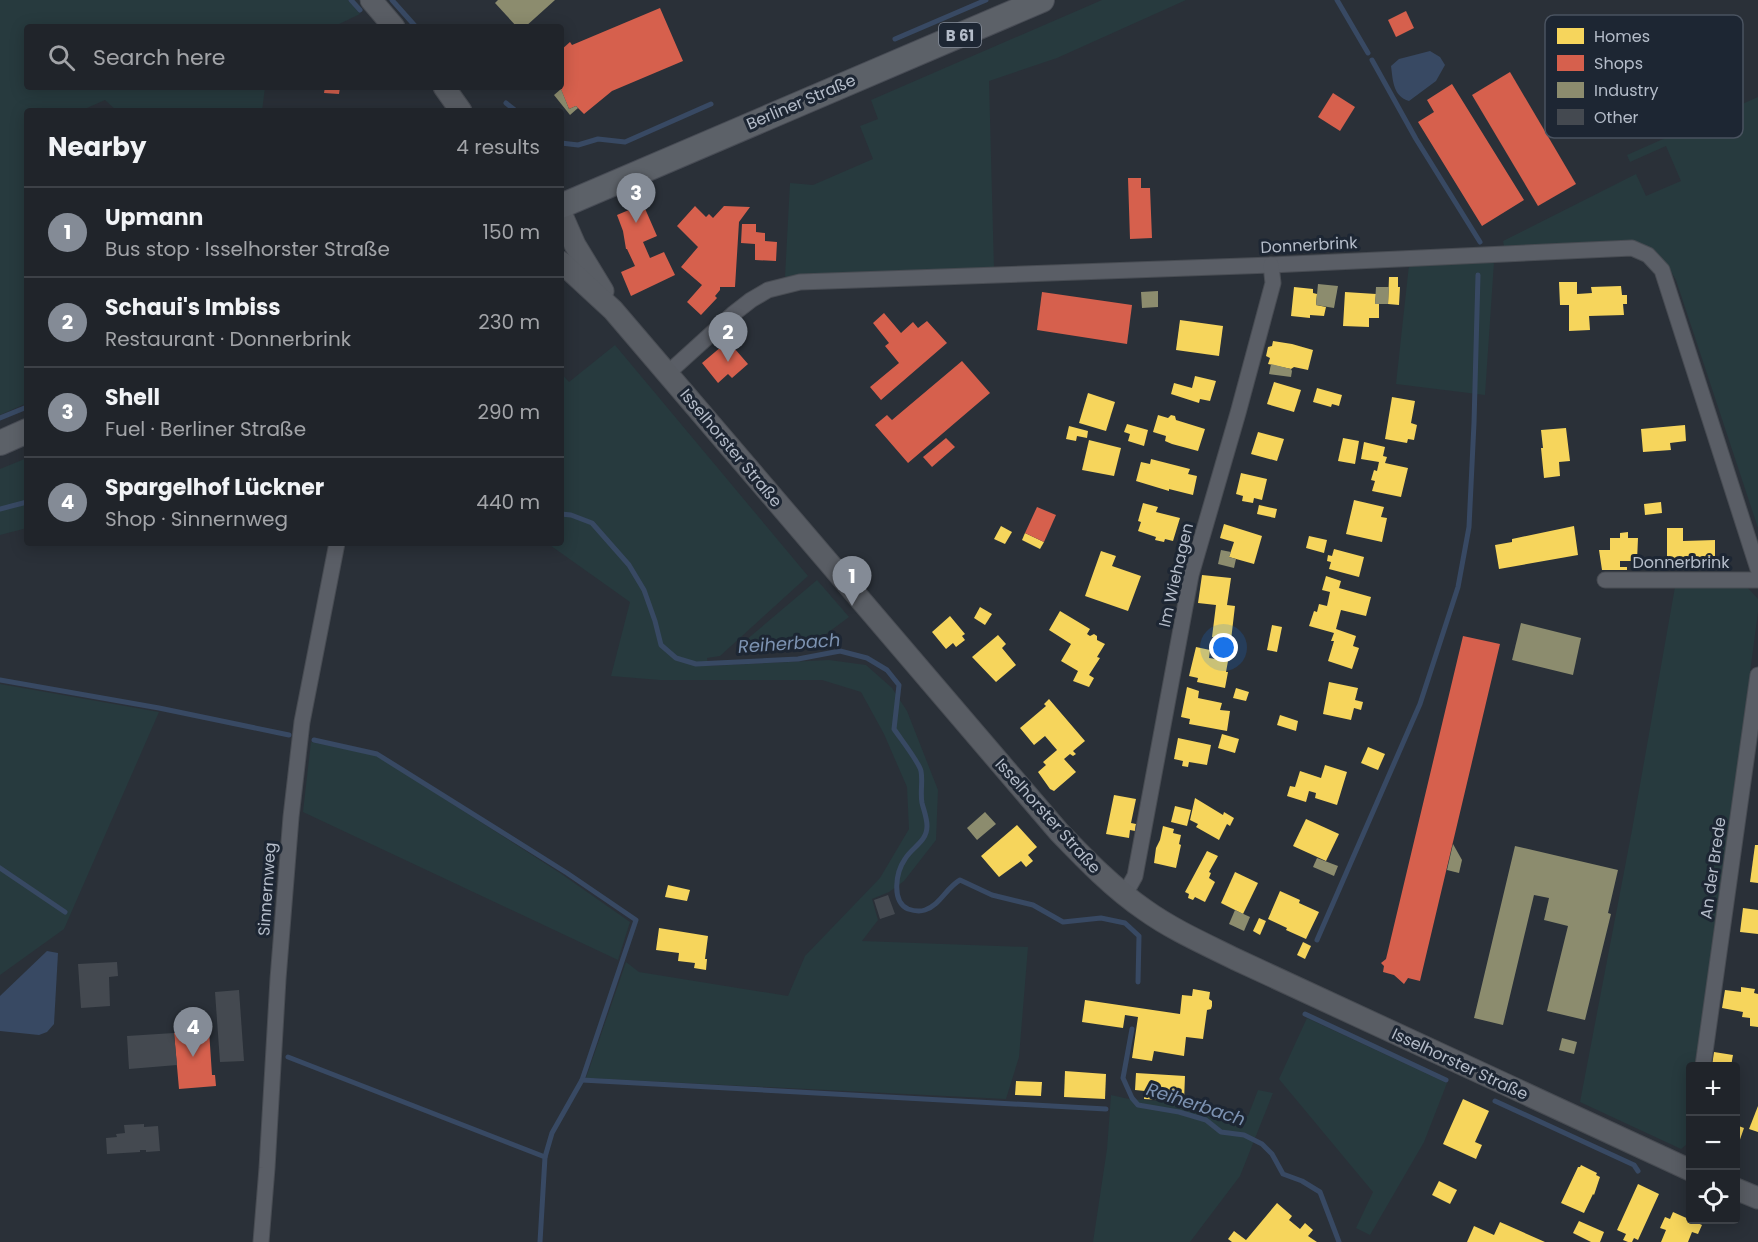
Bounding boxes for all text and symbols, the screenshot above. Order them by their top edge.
legend [1545,15,1743,138]
road number: B 61 [939,23,981,47]
search box [24,24,564,90]
text: Homes [1594,25,1650,48]
icon: search [45,41,78,74]
text: Search here [93,42,226,73]
text: Shops [1594,52,1643,75]
street label: Berliner Straße [743,69,859,135]
text: Industry [1594,79,1658,102]
text: Other [1594,106,1639,129]
text: Nearby [48,129,146,165]
text: 4 results [456,133,540,161]
pin: 3 [616,174,656,223]
text: Upmann [105,202,203,233]
text: 1 [64,218,71,246]
text: 150 m [483,218,540,246]
street label: Donnerbrink [1260,231,1359,259]
text: Bus stop · Isselhorster Straße [105,235,390,263]
text: Schaui's Imbiss [105,292,281,323]
text: 2 [62,308,73,336]
text: 230 m [478,308,540,336]
pin: 2 [708,312,748,362]
text: Restaurant · Donnerbrink [105,325,351,353]
text: Shell [105,382,160,413]
street label: Isselhorster Straße [675,384,787,512]
text: 3 [61,398,74,426]
text: 290 m [477,398,540,426]
text: Fuel · Berliner Straße [105,415,306,443]
text: Spargelhof Lückner [105,472,324,503]
text: 4 [61,488,74,516]
text: 440 m [476,488,540,516]
text: Shop · Sinnernweg [105,505,288,533]
street label: Im Wiehagen [1153,521,1199,629]
street label: Donnerbrink [1632,551,1730,574]
pin: 1 [832,556,872,606]
water label: Reiherbach [737,627,841,659]
your location [1209,633,1238,662]
street label: Isselhorster Straße [990,753,1106,879]
street label: An der Brede [1694,815,1732,920]
street label: Sinnernweg [252,841,282,937]
pin: 4 [174,1008,212,1057]
street label: Isselhorster Straße [1388,1022,1532,1106]
map controls [1686,1062,1740,1224]
button: + [1686,1062,1740,1116]
water label: Reiherbach [1143,1076,1249,1132]
button: − [1686,1116,1740,1170]
button: locate [1686,1170,1740,1224]

